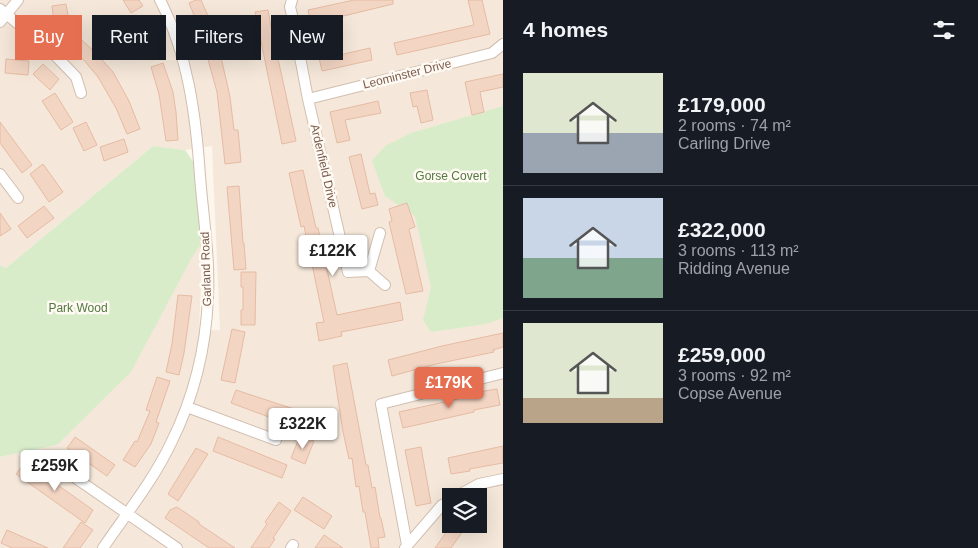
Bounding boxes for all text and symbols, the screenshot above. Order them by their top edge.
chip: Buy [15,15,82,60]
chip: Rent [92,15,166,60]
chip: Filters [176,15,261,60]
chip: New [271,15,343,60]
icon: filters [930,16,958,44]
text: 4 homes [523,18,608,41]
street label: Leominster Drive [361,56,453,92]
icon: home [563,93,623,153]
text: £179,000 [678,93,766,116]
text: 2 rooms · 74 m² [678,117,791,134]
street label: Ardenfield Drive [308,123,340,209]
text: Carling Drive [678,135,770,152]
park label: Gorse Covert [415,169,487,183]
icon: home [563,218,623,278]
text: £322,000 [678,218,766,241]
street label: Garland Road [198,231,214,307]
pin: £122K [298,234,368,277]
text: £122K [309,242,357,259]
text: 3 rooms · 113 m² [678,242,799,259]
text: Ridding Avenue [678,260,790,277]
park label: Park Wood [48,301,108,315]
icon: home [563,343,623,403]
text: £259,000 [678,343,766,366]
pin: £179K [414,366,484,409]
text: 3 rooms · 92 m² [678,367,791,384]
text: £179K [425,374,473,391]
text: Copse Avenue [678,385,782,402]
pin: £322K [268,408,338,450]
text: £322K [279,415,327,432]
pin: £259K [20,450,90,492]
text: £259K [31,457,79,474]
map controls [442,488,487,533]
button: layers [442,488,487,533]

